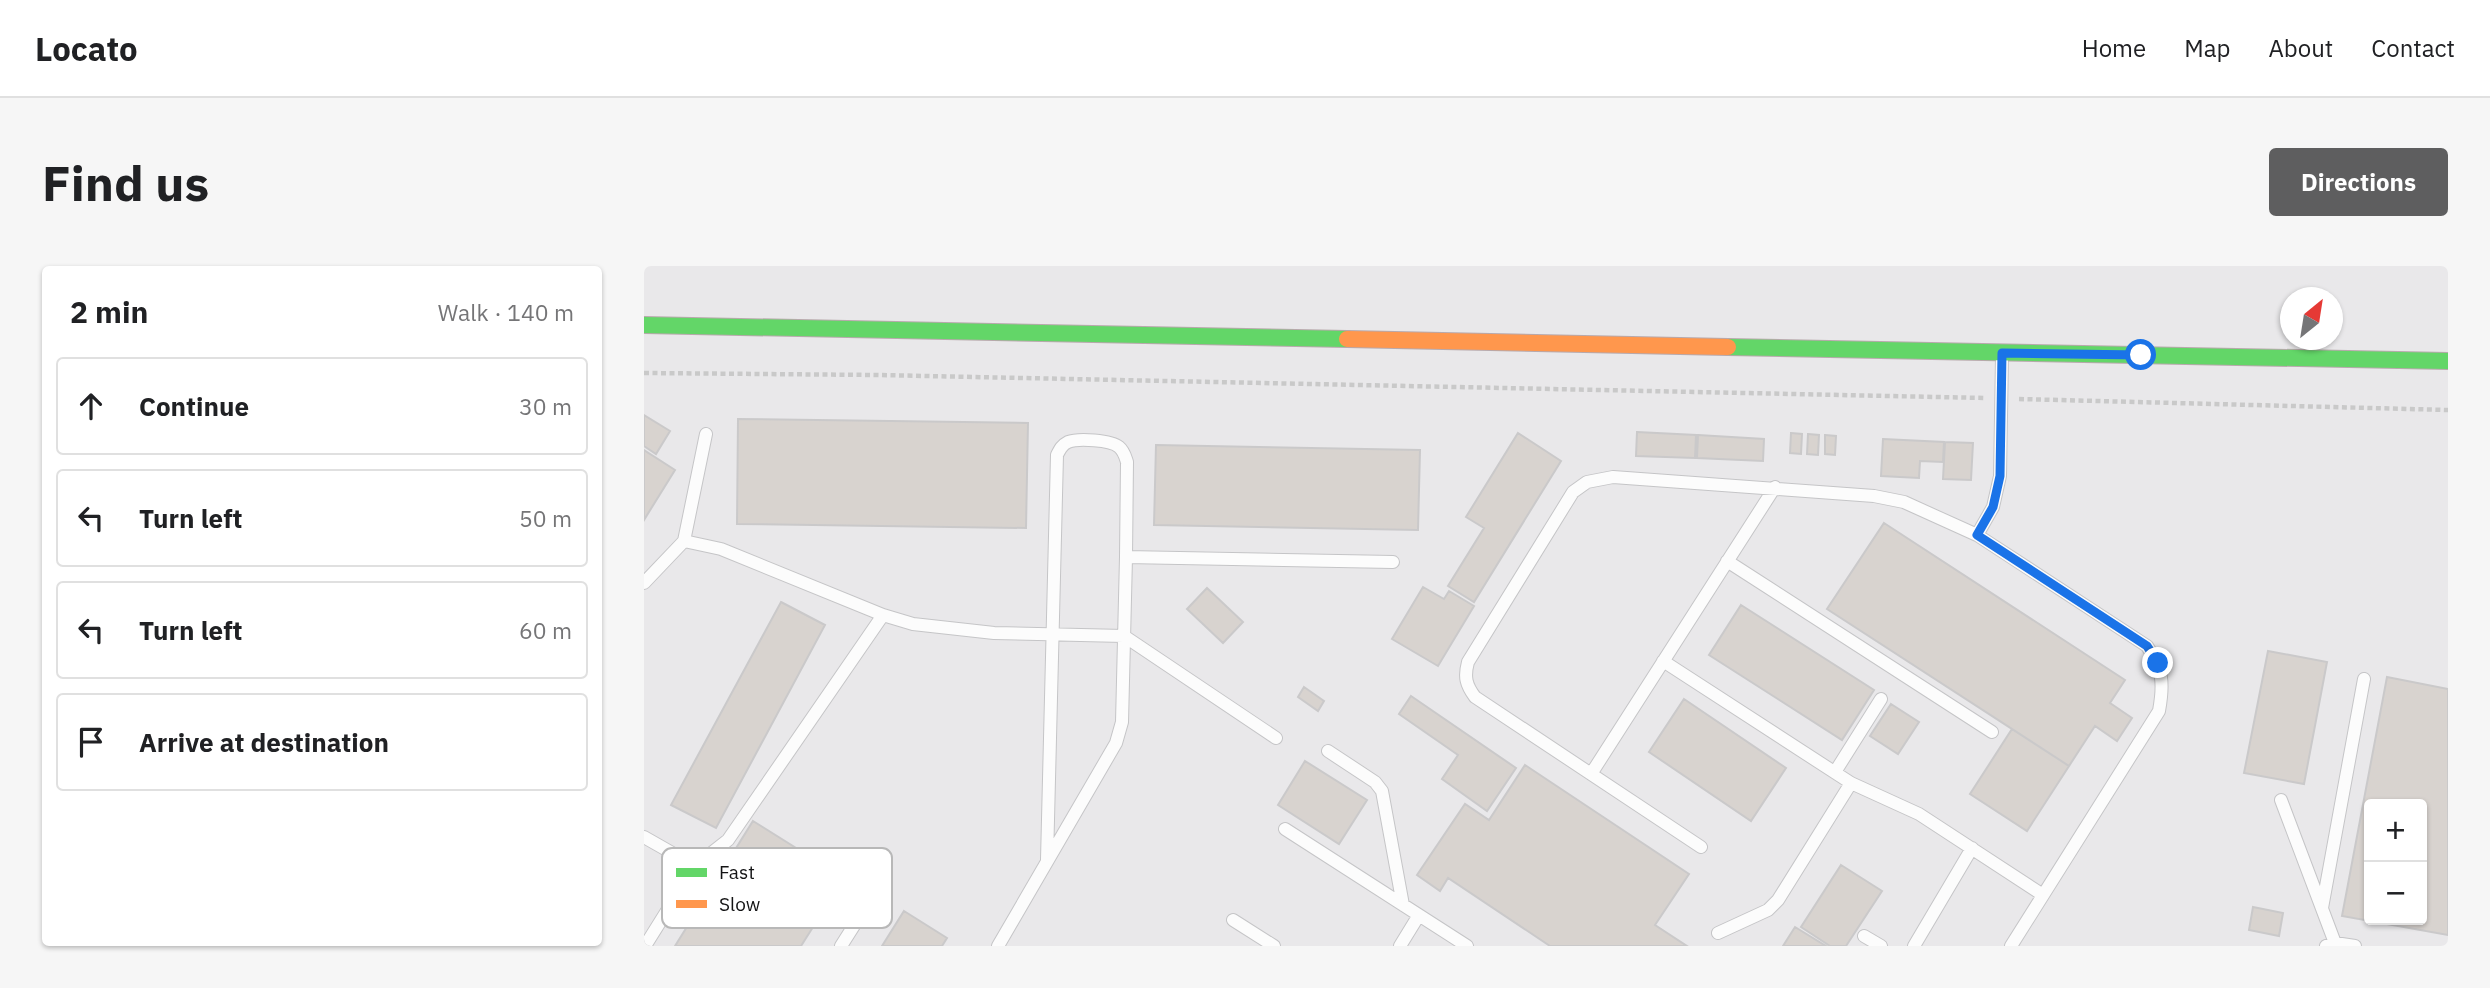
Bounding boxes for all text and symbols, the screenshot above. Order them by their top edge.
text: Locato [35,27,138,70]
text: Home [2082,32,2146,64]
text: Map [2184,32,2230,64]
text: About [2268,32,2333,64]
text: Contact [2371,32,2455,64]
button: Directions [2269,148,2448,216]
text: Find us [42,151,209,214]
north arrow [2280,287,2343,350]
text: 2 min [70,292,148,331]
text: Walk · 140 m [438,297,574,327]
route start [2125,339,2156,370]
icon: ahead [72,387,110,425]
text: Continue [139,389,249,423]
text: 30 m [519,391,572,421]
icon: left [72,499,110,537]
text: Turn left [139,501,242,535]
text: 50 m [519,503,572,533]
icon: left [72,611,110,649]
text: Turn left [139,613,242,647]
text: 60 m [519,615,572,645]
route end [2142,647,2173,678]
icon: arrive [72,723,110,761]
text: Arrive at destination [139,725,389,759]
map controls [2364,799,2427,925]
button: + [2364,799,2427,862]
legend [662,848,892,928]
text: Fast [719,860,755,884]
button: − [2364,862,2427,925]
text: Slow [719,892,760,916]

